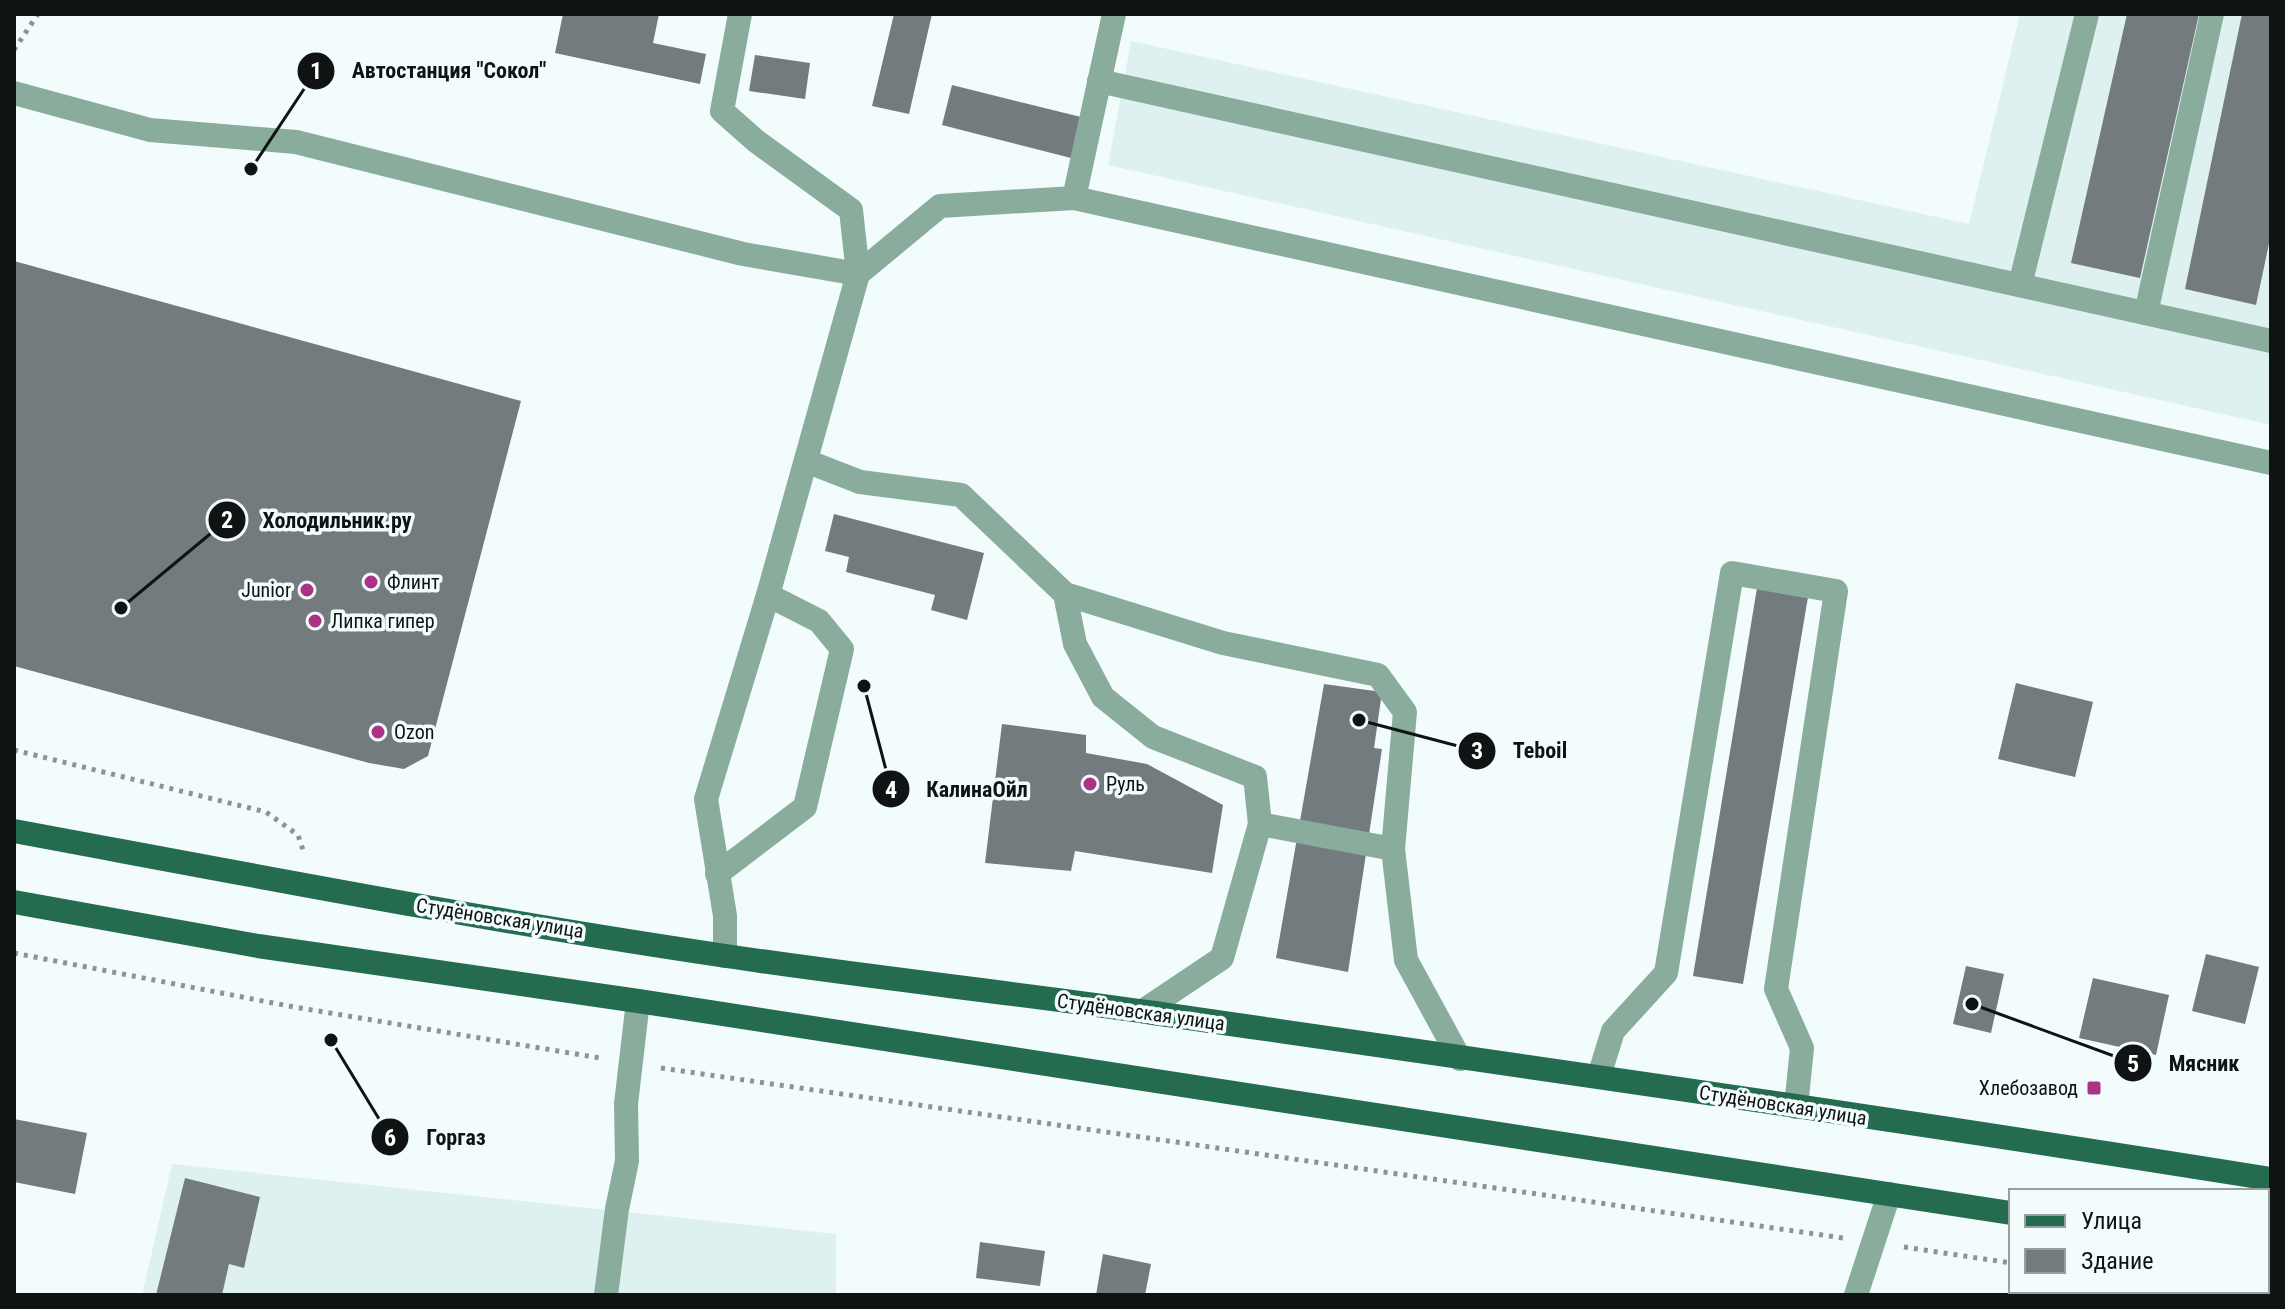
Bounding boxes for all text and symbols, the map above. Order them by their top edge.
callout: Автостанция "Сокол" [296,48,562,94]
text: 1 [310,57,322,85]
text: Автостанция "Сокол" [352,58,546,83]
callout: Холодильник.ру [207,497,428,543]
text: 2 [221,506,233,534]
text: Холодильник.ру [262,508,412,533]
place label: Флинт [387,570,440,594]
marker: Флинт [362,573,380,591]
place label: Junior [241,578,291,602]
marker: Junior [298,581,316,599]
place label: Липка гипер [331,609,435,633]
marker: Липка гипер [306,612,324,630]
place label: Ozon [394,720,434,744]
marker: Ozon [369,723,387,741]
callout: Teboil [1457,728,1583,774]
text: 3 [1471,737,1483,765]
text: Teboil [1513,738,1567,763]
callout: КалинаОйл [871,766,1044,812]
place label: Руль [1106,772,1145,796]
marker: Руль [1081,775,1099,793]
text: 4 [885,776,897,804]
text: КалинаОйл [926,777,1028,802]
street label: Студёновская улица [415,893,585,943]
street label: Студёновская улица [1056,988,1226,1036]
callout: Мясник [2113,1040,2255,1086]
text: 5 [2127,1050,2139,1078]
text: Мясник [2169,1051,2239,1076]
place label: Хлебозавод [1979,1076,2078,1100]
marker: Хлебозавод [2085,1079,2103,1097]
street label: Студёновская улица [1698,1080,1868,1130]
callout: Горгаз [370,1114,501,1160]
text: 6 [384,1124,396,1152]
text: Горгаз [426,1125,486,1150]
legend [2009,1189,2269,1293]
text: Улица [2081,1207,2142,1235]
text: Здание [2081,1247,2153,1275]

